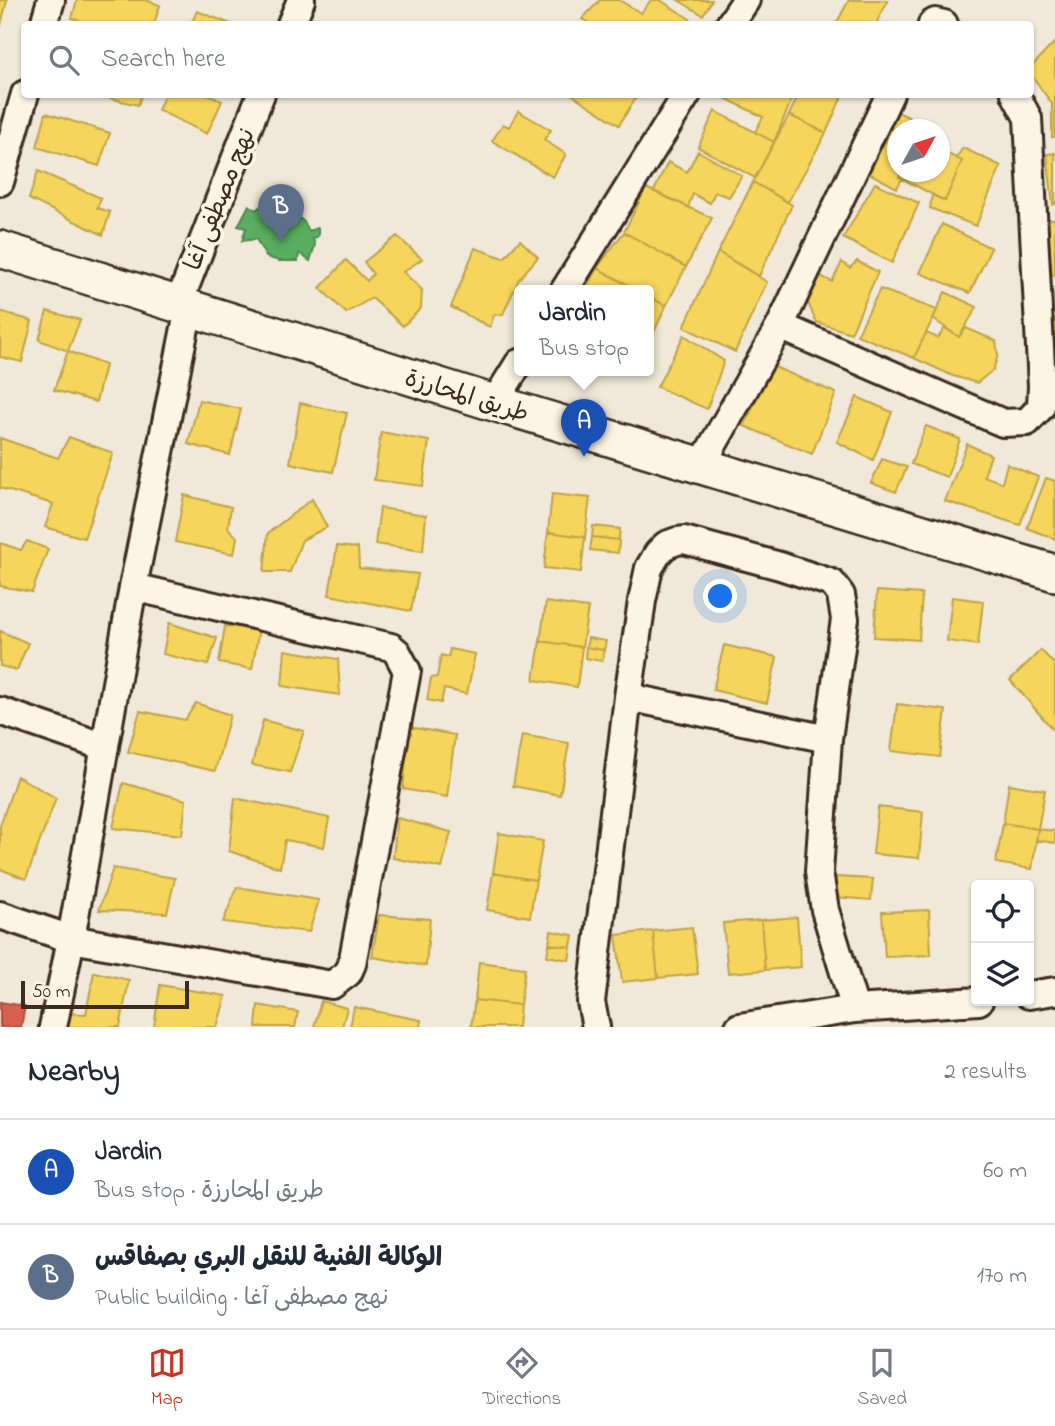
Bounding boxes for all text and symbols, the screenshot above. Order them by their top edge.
search box [21,21,1034,98]
icon: search [45,41,83,79]
text: Search here [101,41,226,79]
north arrow [887,119,950,182]
street label: نهج مصطفى آغا [177,123,266,276]
pin: B [258,184,304,242]
popup [514,285,654,376]
text: Jardin [539,295,606,333]
text: Bus stop [539,333,629,366]
street label: طريق المحارزة [400,362,533,433]
pin: A [561,399,607,457]
your location [703,579,737,613]
map controls [971,880,1034,1006]
button: locate [971,880,1034,943]
button: layers [971,943,1034,1006]
scale bar [21,978,189,1010]
text: 50 m [32,979,71,1006]
text: Nearby [28,1051,120,1095]
text: 2 results [944,1056,1027,1089]
text: Jardin [95,1134,162,1172]
text: A [44,1155,58,1188]
text: 60 m [983,1155,1027,1188]
text: Bus stop · طريق المحارزة [95,1175,324,1208]
text: الوكالة الفنية للنقل البري بصفاقس [95,1240,442,1278]
text: B [43,1260,59,1293]
text: 170 m [977,1260,1027,1293]
text: Public building · نهج مصطفى آغا [95,1282,388,1315]
tab: Map [148,1344,186,1413]
tab: Directions [482,1344,561,1413]
tab: Saved [857,1344,907,1413]

